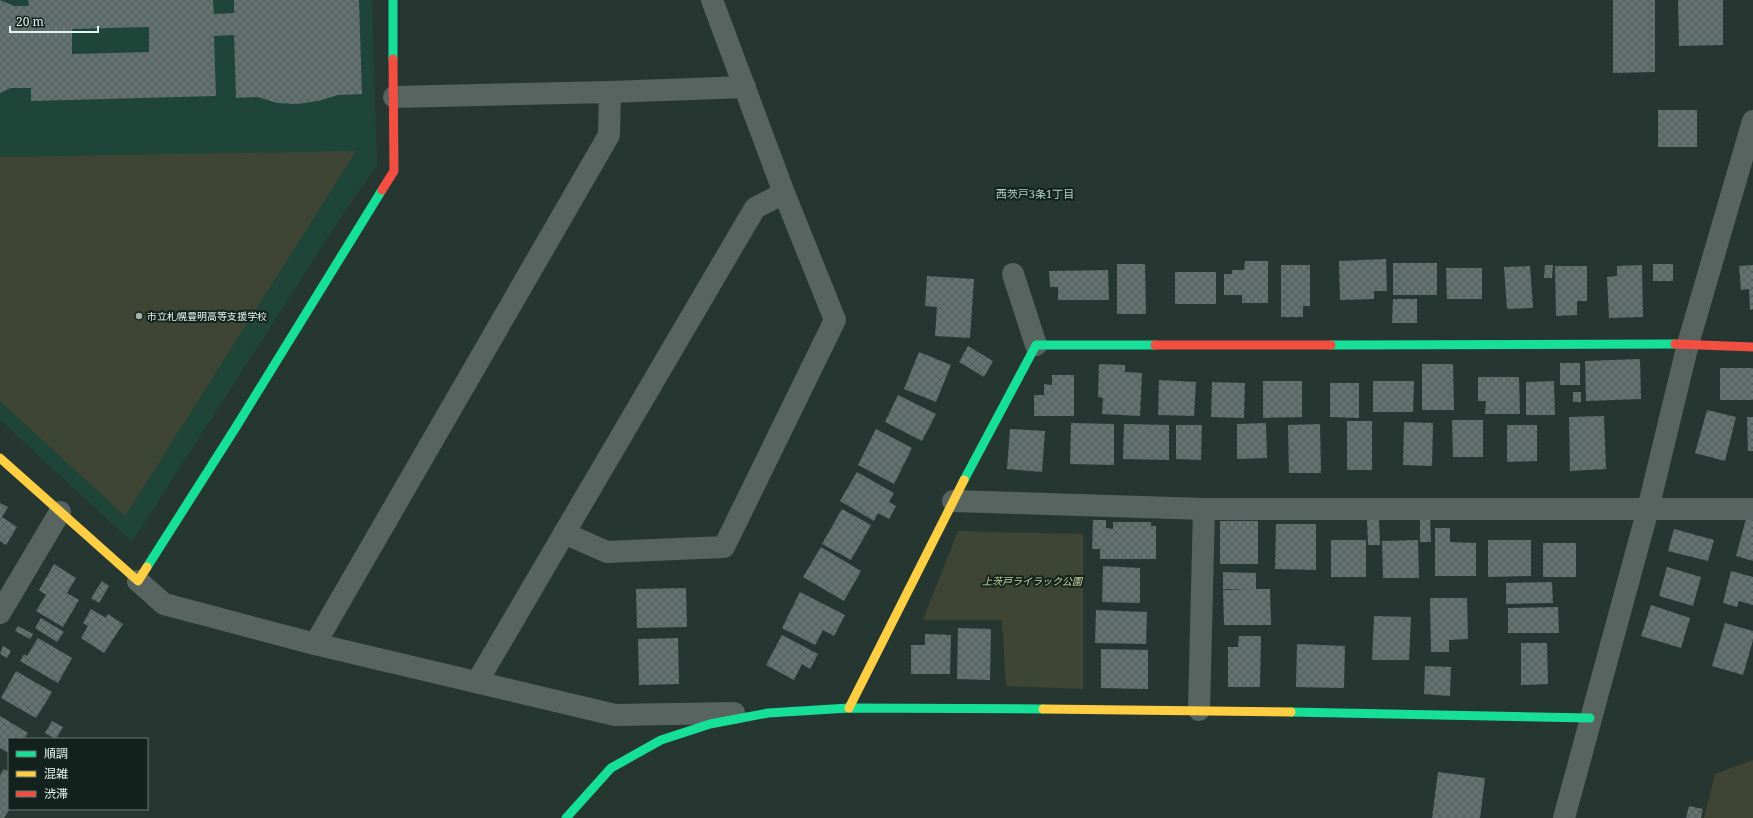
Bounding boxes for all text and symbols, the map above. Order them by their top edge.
scale bar [10,8,98,34]
text: 20 m [16,13,44,30]
district label: 西茨戸3条1丁目 [996,186,1074,201]
place label: 市立札幌豊明高等支援学校 [147,309,267,323]
marker: 市立札幌豊明高等支援学校 [134,311,144,321]
park label: 上茨戸ライラック公園 [982,574,1084,588]
legend [8,738,148,810]
text: 順調 [44,745,68,762]
text: 混雑 [44,765,68,782]
text: 渋滞 [44,785,68,802]

